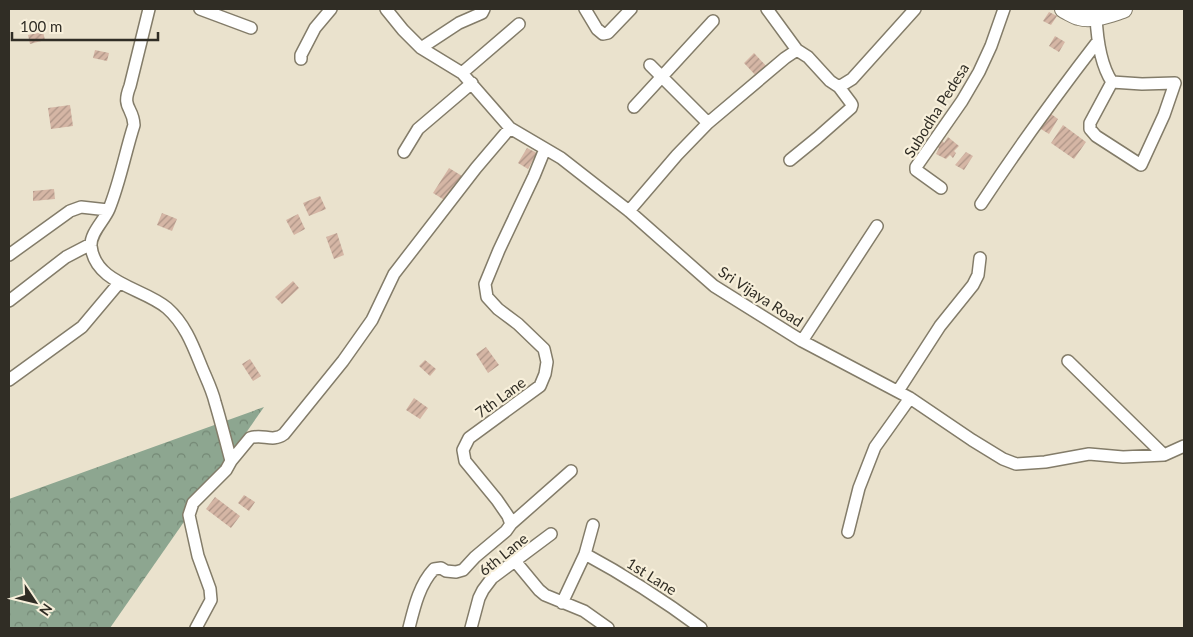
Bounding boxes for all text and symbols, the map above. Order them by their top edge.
scale bar [12,10,159,42]
text: 100 m [20,17,62,35]
street label: Subodha Pedesa [900,59,972,161]
street label: Sri Vijaya Road [715,262,807,330]
street label: 7th Lane [471,373,529,421]
street label: 6th Lane [475,529,531,579]
street label: 1st Lane [624,554,681,598]
north arrow [10,577,60,627]
text: N [36,600,56,619]

